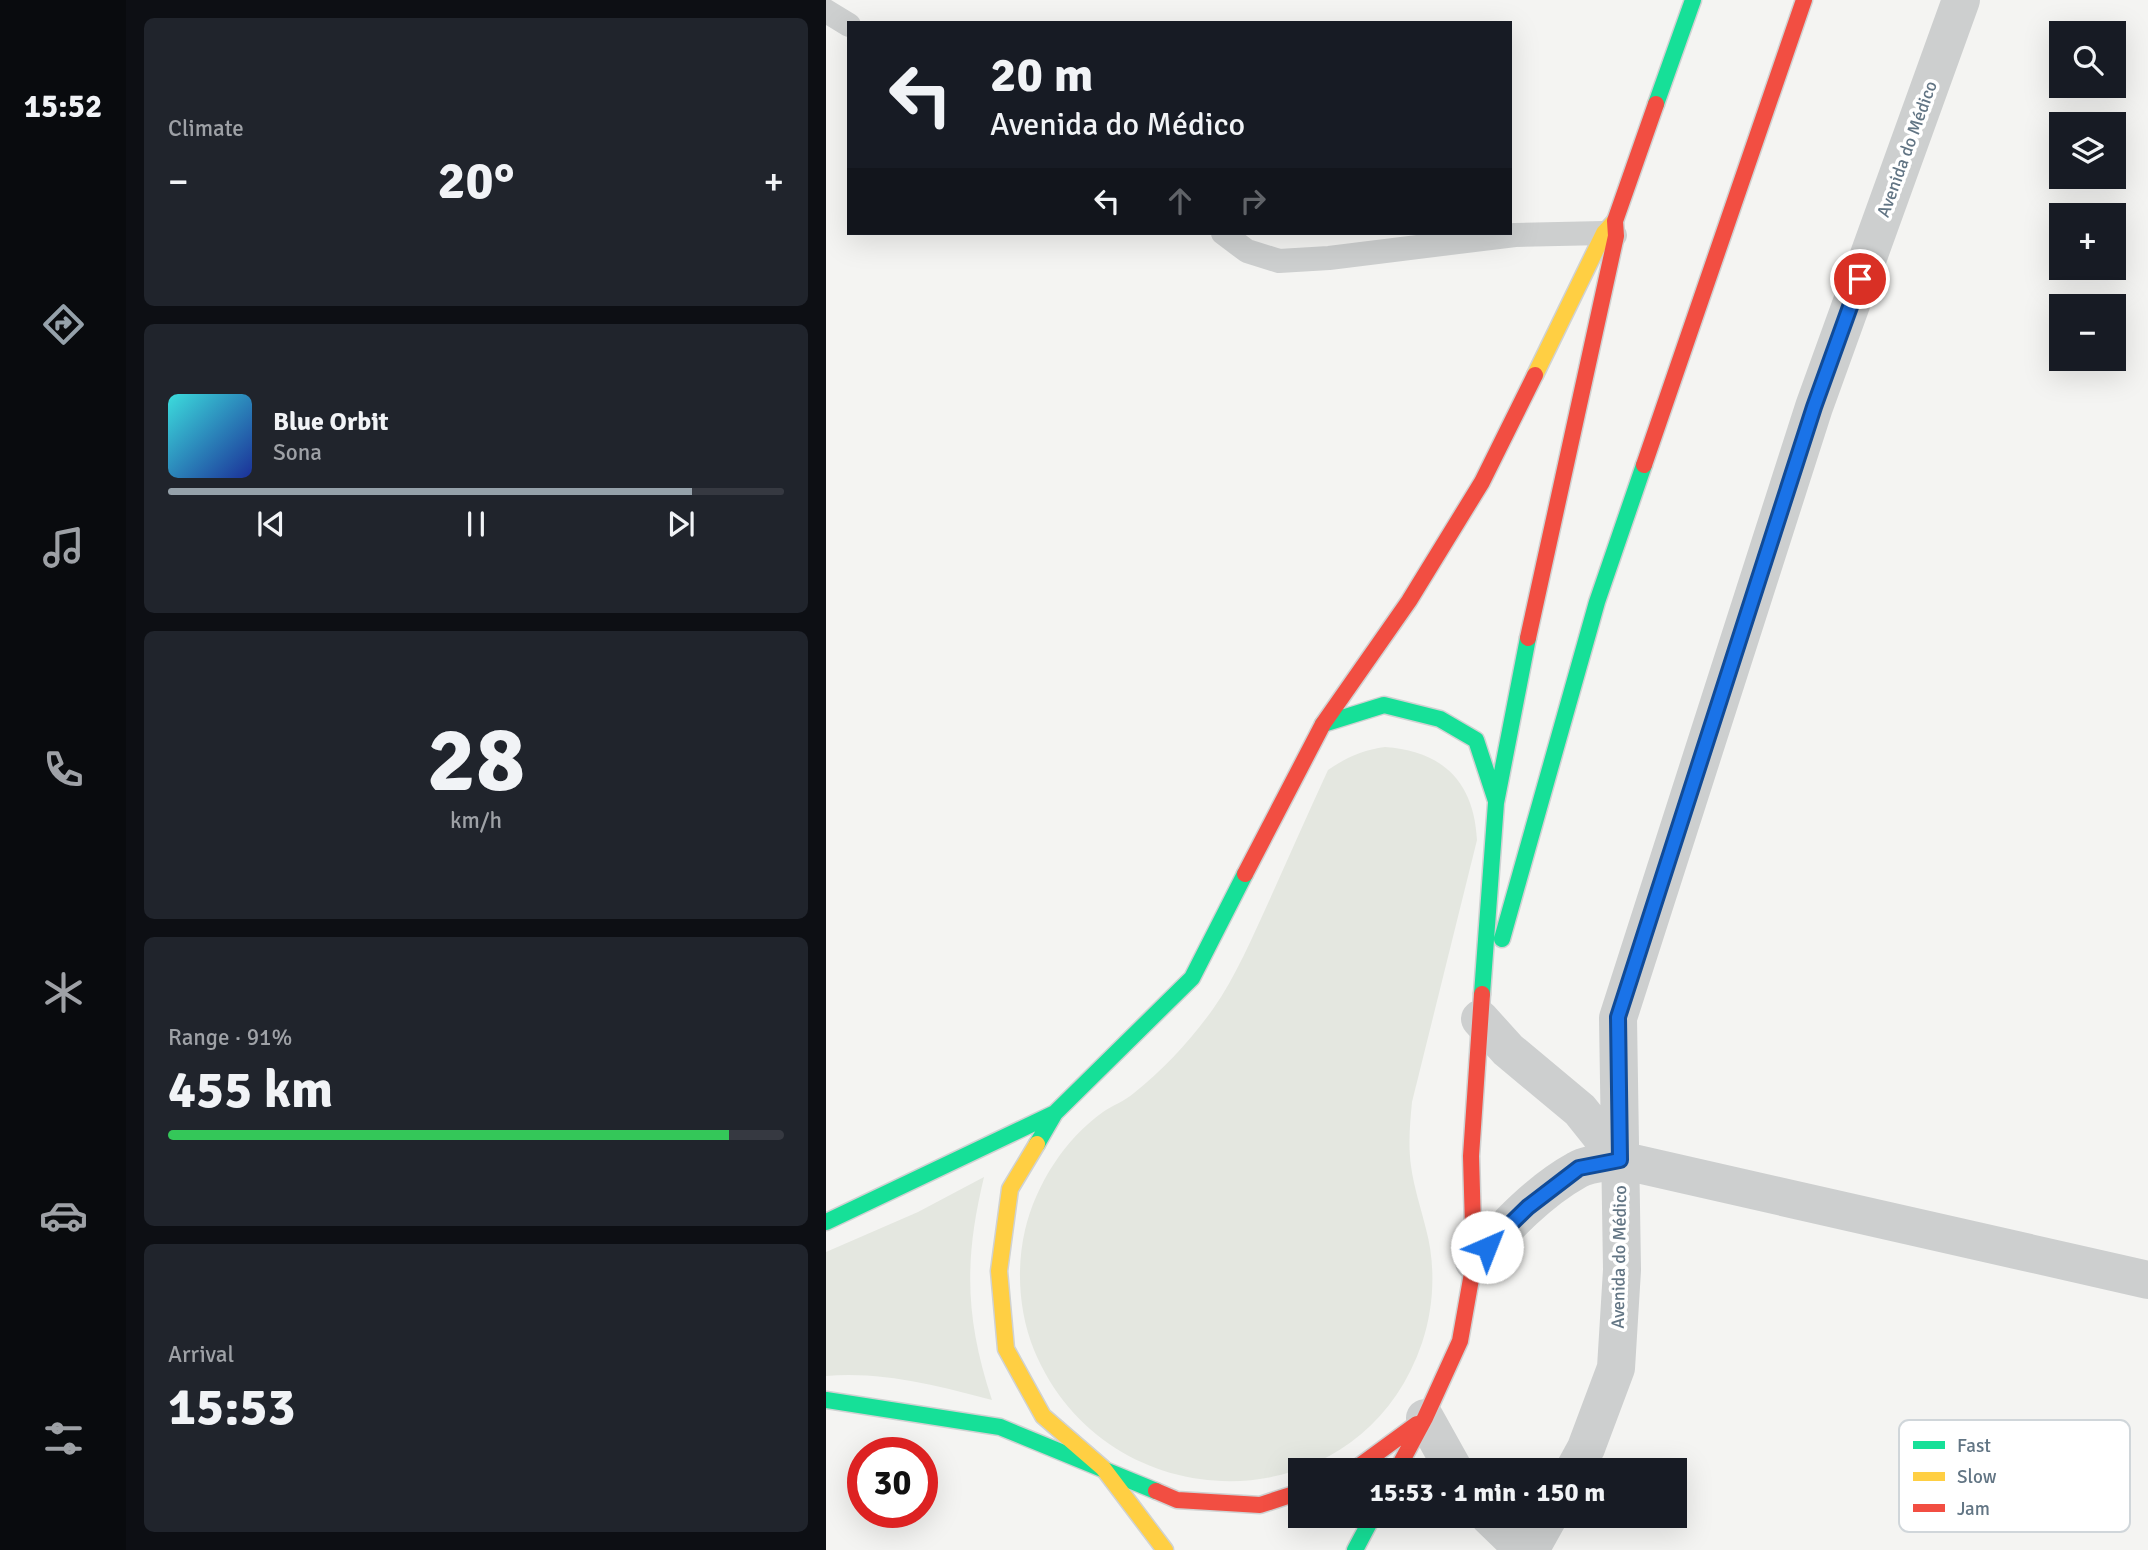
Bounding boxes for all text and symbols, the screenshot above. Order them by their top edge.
map controls [2049,21,2126,371]
button: search [2049,21,2126,98]
text: 20 m [990,45,1093,105]
icon: left [875,49,966,140]
street label: Avenida do Médico [1872,78,1942,220]
text: 15:52 [24,87,102,126]
text: Avenida do Médico [990,105,1245,144]
button: layers [2049,112,2126,189]
text: Climate [168,114,244,143]
text: 20° [438,149,514,213]
text: − [168,158,189,205]
text: + [763,158,784,205]
icon: left [1088,182,1126,220]
icon: ahead [1161,182,1199,220]
icon: right [1234,182,1272,220]
button: + [2049,203,2126,280]
pin [1830,249,1890,309]
icon: arrive [1841,260,1879,298]
button: − [2049,294,2126,371]
icon: directions [39,300,88,349]
text: Blue Orbit [273,406,389,438]
text: Sona [273,438,322,467]
icon: previous [252,505,290,543]
icon: pause [457,505,495,543]
icon: next [662,505,700,543]
icon: music [39,523,88,572]
text: 28 [427,704,525,817]
icon: phone [39,745,88,794]
text: km/h [450,806,502,835]
icon: climate [39,968,88,1017]
text: Range · 91% [168,1023,292,1052]
text: 455 km [168,1058,333,1122]
street label: Avenida do Médico [1607,1185,1631,1329]
icon: car [39,1191,88,1240]
position arrow [1450,1210,1524,1284]
text: Arrival [168,1340,234,1369]
text: 15:53 [168,1375,296,1439]
icon: filters [39,1414,88,1463]
legend [1899,1420,2130,1532]
text: Fast [1957,1434,1991,1458]
speed limit sign: 30 [847,1437,938,1528]
text: Slow [1957,1465,1997,1489]
text: 15:53 · 1 min · 150 m [1370,1477,1605,1509]
text: Jam [1957,1497,1990,1521]

